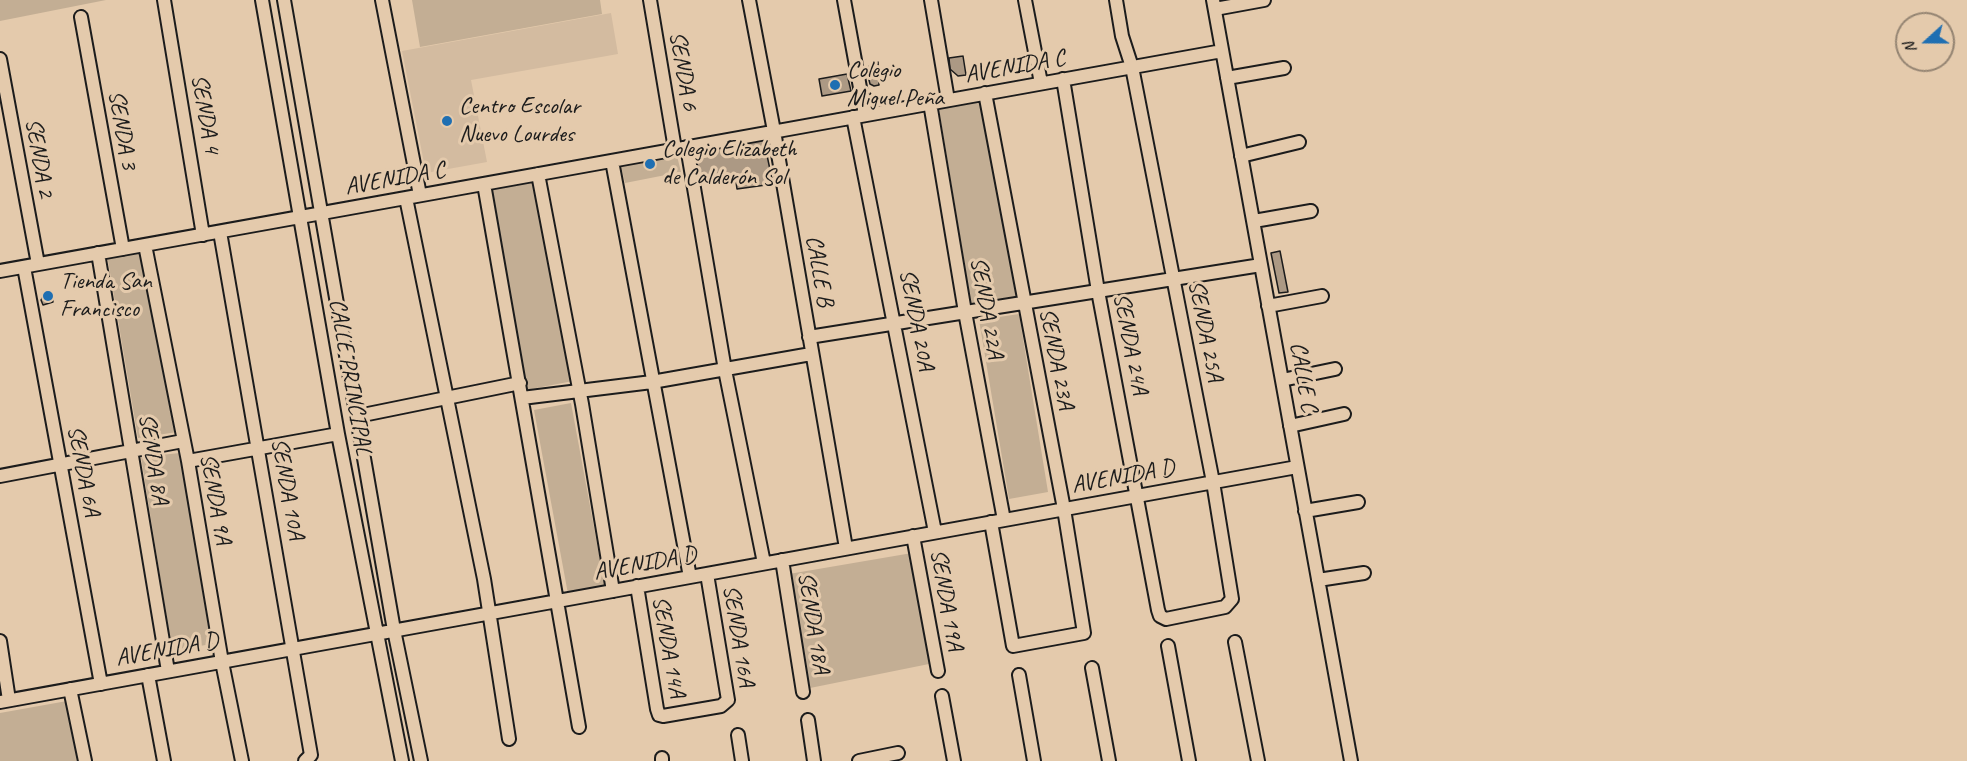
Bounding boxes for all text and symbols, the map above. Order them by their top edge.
north arrow [1895,12,1955,72]
street label: SENDA 6 [662,29,704,113]
text: N [1899,40,1921,56]
street label: AVENIDA C [963,44,1067,90]
place label: Colegio Miguel Peña [847,57,944,113]
street label: SENDA 4 [184,72,226,156]
marker: Colegio Miguel Peña [828,78,842,92]
street label: SENDA 3 [101,88,143,172]
place label: Centro Escolar Nuevo Lourdes [459,93,580,149]
marker: Centro Escolar Nuevo Lourdes [440,114,454,128]
street label: SENDA 2 [18,116,60,200]
place label: Colegio Elizabeth de Calderón Sol [662,136,796,192]
street label: AVENIDA C [343,156,447,202]
marker: Colegio Elizabeth de Calderón Sol [643,157,657,171]
street label: CALLE B [799,233,839,309]
street label: SENDA 22A [963,255,1009,361]
street label: SENDA 20A [892,267,940,373]
place label: Tienda San Francisco [60,268,152,324]
street label: SENDA 25A [1181,278,1229,384]
marker: Tienda San Francisco [41,289,55,303]
street label: SENDA 24A [1106,291,1154,397]
street label: CALLE PRINCIPAL [322,296,378,458]
street label: SENDA 23A [1032,306,1080,412]
street label: CALLE C [1283,340,1323,414]
street label: SENDA 8A [132,411,174,507]
street label: SENDA 6A [60,423,106,519]
street label: SENDA 10A [264,436,310,542]
street label: SENDA 9A [193,451,237,547]
street label: AVENIDA D [1069,454,1177,500]
street label: AVENIDA D [591,541,699,587]
street label: SENDA 19A [923,547,969,653]
street label: SENDA 18A [791,570,835,676]
street label: SENDA 16A [716,583,760,689]
street label: SENDA 14A [645,594,691,700]
street label: AVENIDA D [113,627,221,673]

